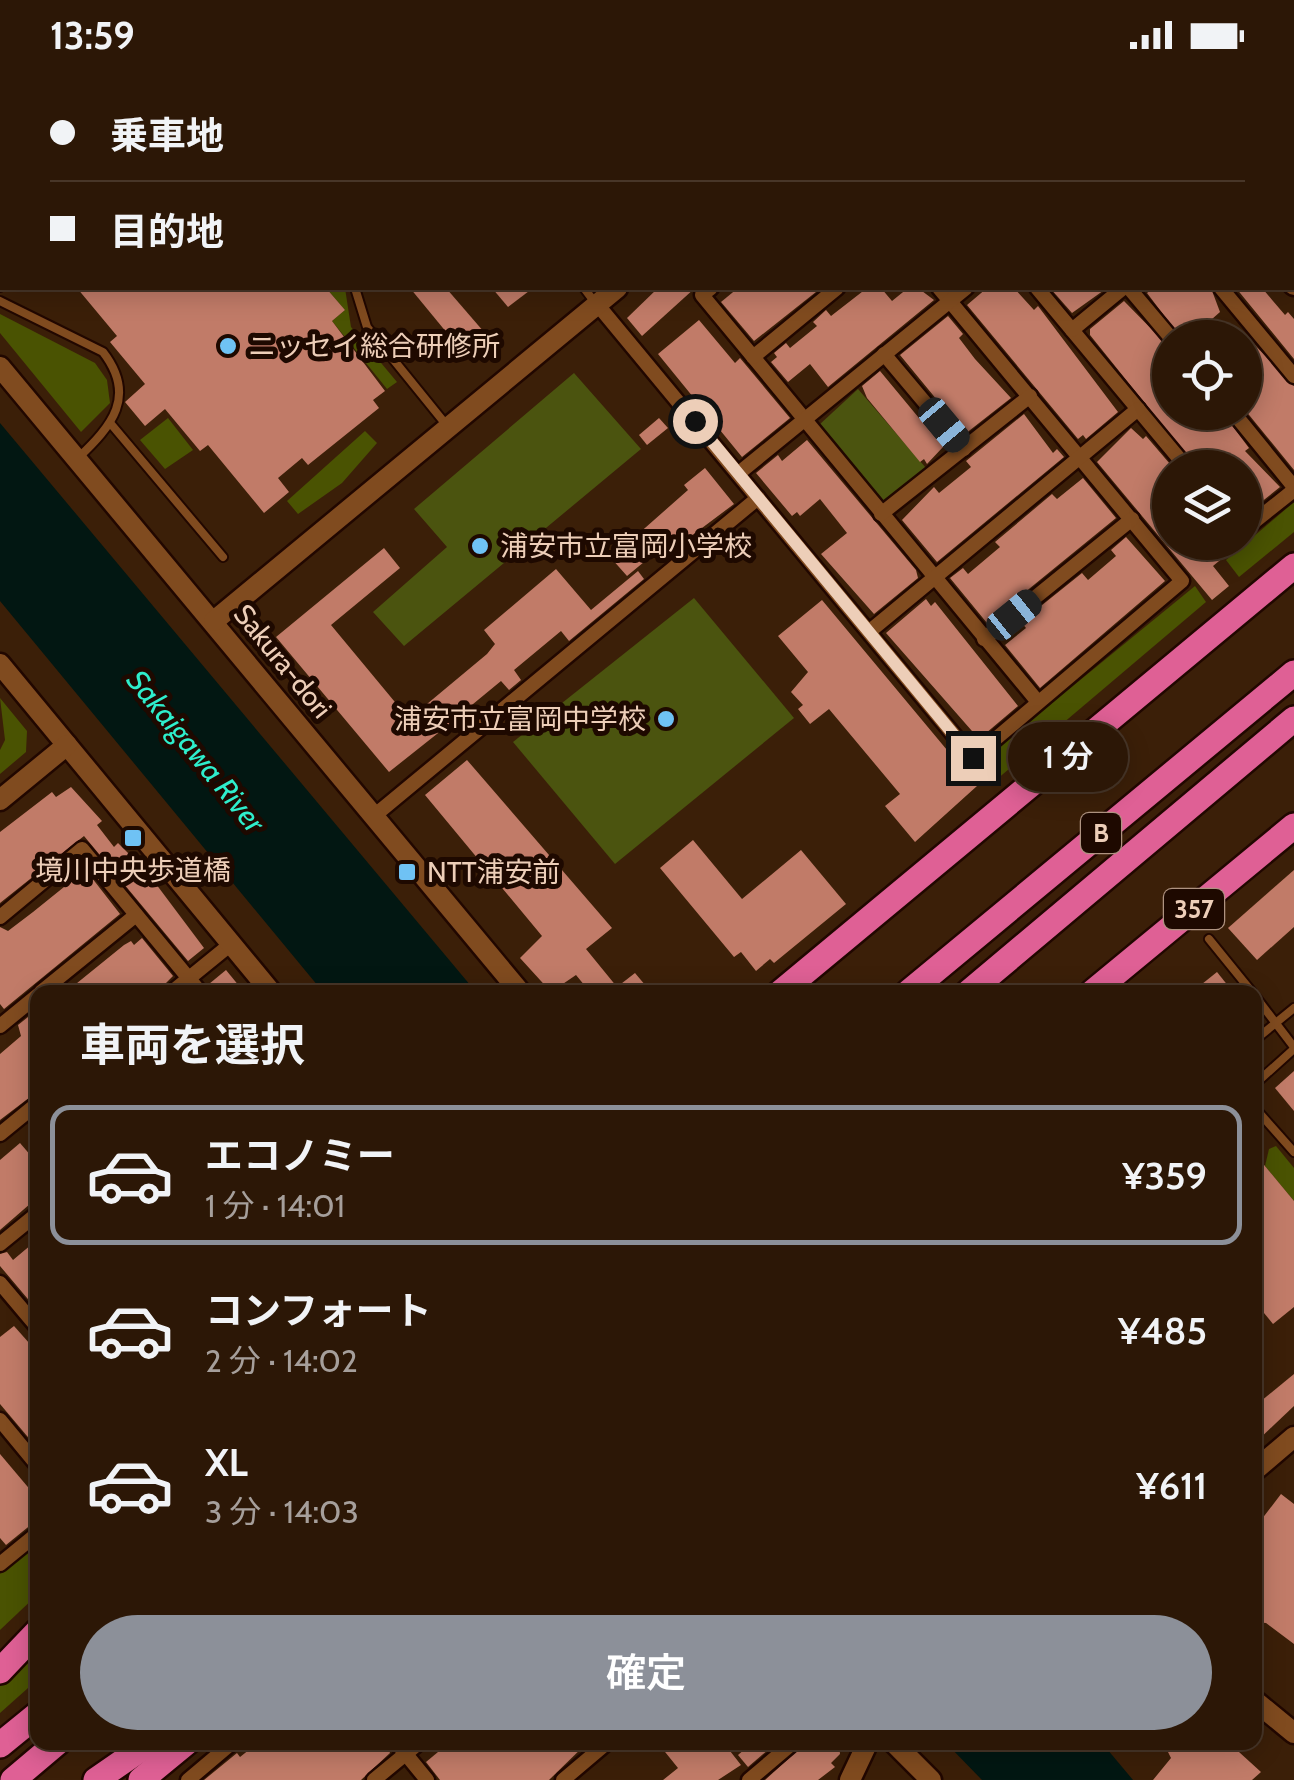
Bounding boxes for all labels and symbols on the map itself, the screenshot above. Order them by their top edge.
place label: ニッセイ総合研修所 [248,329,500,363]
marker: ニッセイ総合研修所 [217,335,239,357]
car [913,392,975,458]
route start [673,399,718,444]
place label: 浦安市立富岡小学校 [500,529,752,563]
marker: 浦安市立富岡小学校 [469,535,491,557]
car [981,584,1047,646]
street label: Sakura-dori [227,597,339,725]
water label: Sakaigawa River [119,662,274,841]
place label: 浦安市立富岡中学校 [394,702,646,736]
marker: 浦安市立富岡中学校 [655,708,677,730]
callout: 1 分 [1008,723,1128,793]
route end [951,736,996,781]
road number: B [1081,813,1121,853]
marker: 境川中央歩道橋 [122,827,144,849]
place label: 境川中央歩道橋 [35,853,231,887]
place label: NTT浦安前 [427,855,561,889]
marker: NTT浦安前 [396,861,418,883]
road number: 357 [1164,889,1224,929]

